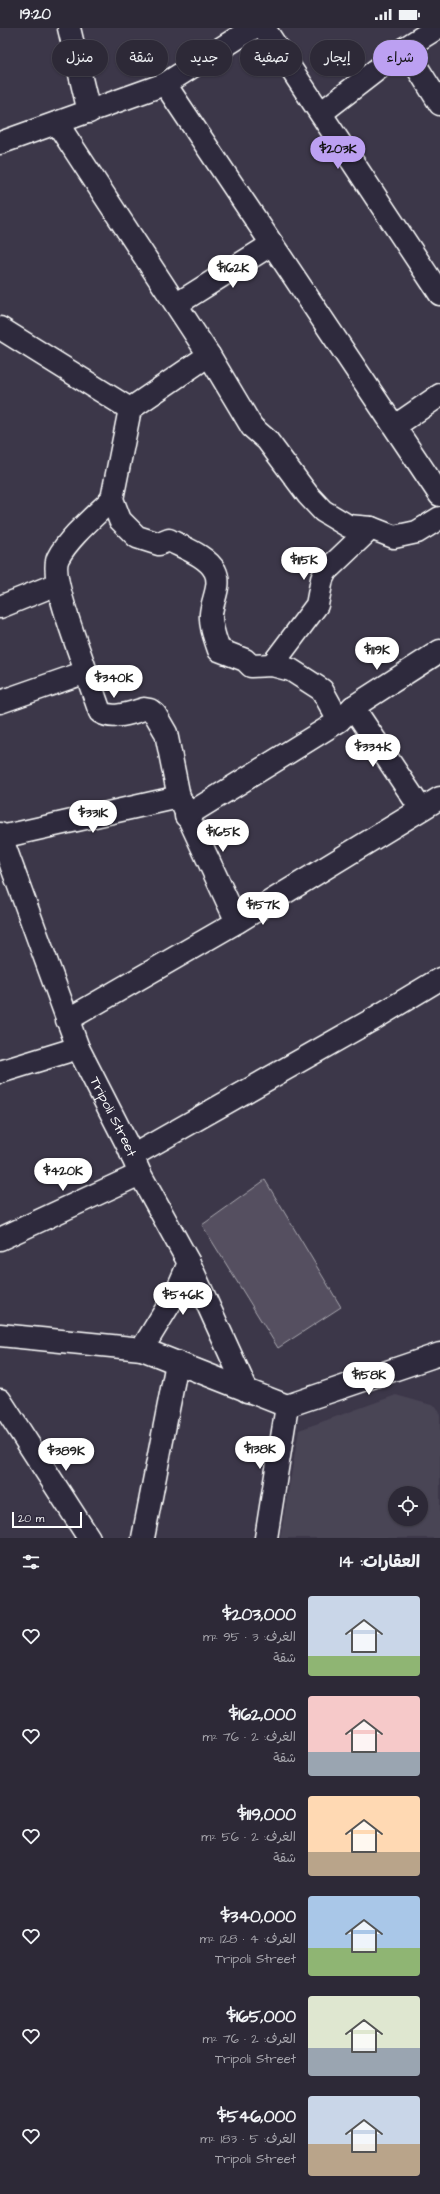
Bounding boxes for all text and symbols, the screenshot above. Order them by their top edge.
text: 19:20 [20,4,51,25]
chip: منزل [52,40,108,76]
chip: شقة [116,40,168,76]
chip: جديد [176,40,232,76]
chip: تصفية [240,40,302,76]
chip: إيجار [310,40,365,76]
chip: شراء [373,40,428,76]
pin: $203K [310,136,366,170]
text: $203K [319,140,357,158]
pin: $162K [205,255,261,289]
text: $162K [217,259,249,277]
pin: $115K [276,547,332,581]
text: $115K [290,551,318,569]
pin: $119K [349,637,405,671]
text: $119K [364,641,390,659]
pin: $340K [86,665,142,699]
text: $340K [95,669,133,687]
pin: $334K [345,734,401,768]
text: $334K [354,738,392,756]
pin: $331K [65,800,121,834]
text: $331K [78,804,108,822]
pin: $165K [195,819,251,853]
text: $165K [206,823,240,841]
pin: $157K [235,892,291,926]
text: $157K [246,896,280,914]
street label: Tripoli Street [84,1073,142,1160]
pin: $420K [35,1158,91,1192]
text: $420K [43,1162,83,1180]
pin: $546K [155,1282,211,1316]
text: $546K [162,1286,204,1304]
pin: $158K [341,1362,397,1396]
text: $158K [352,1366,386,1384]
pin: $138K [232,1436,288,1470]
pin: $389K [38,1438,94,1472]
text: $138K [244,1440,276,1458]
text: $389K [47,1442,85,1460]
map controls [388,1486,428,1526]
button: locate [388,1486,428,1526]
scale bar [12,1510,82,1529]
text: 20 m [18,1511,44,1526]
text: العقارات: 14 [340,1550,420,1574]
icon: filters [20,1551,42,1573]
text: $203,000 [222,1603,296,1627]
icon: home [340,1612,388,1660]
icon: heart [20,1625,42,1647]
text: الغرف: 3 · 95 m² [203,1628,296,1646]
text: شقة [273,1649,296,1667]
text: $162,000 [229,1703,296,1727]
icon: home [340,1712,388,1760]
icon: heart [20,1725,42,1747]
text: الغرف: 2 · 76 m² [203,1728,296,1746]
text: شقة [273,1749,296,1767]
text: $119,000 [237,1803,296,1827]
icon: home [340,1812,388,1860]
icon: heart [20,1825,42,1847]
text: الغرف: 2 · 56 m² [201,1828,296,1846]
text: شقة [273,1849,296,1867]
text: $340,000 [220,1905,296,1929]
icon: home [340,1912,388,1960]
icon: heart [20,1925,42,1947]
text: الغرف: 4 · 128 m² [200,1930,296,1948]
text: Tripoli Street [215,1950,296,1968]
text: $165,000 [226,2005,296,2029]
icon: home [340,2012,388,2060]
icon: heart [20,2025,42,2047]
text: الغرف: 2 · 76 m² [203,2030,296,2048]
text: Tripoli Street [215,2050,296,2068]
text: $546,000 [217,2105,296,2129]
icon: home [340,2112,388,2160]
icon: heart [20,2125,42,2147]
text: الغرف: 5 · 183 m² [200,2130,296,2148]
text: Tripoli Street [215,2150,296,2168]

